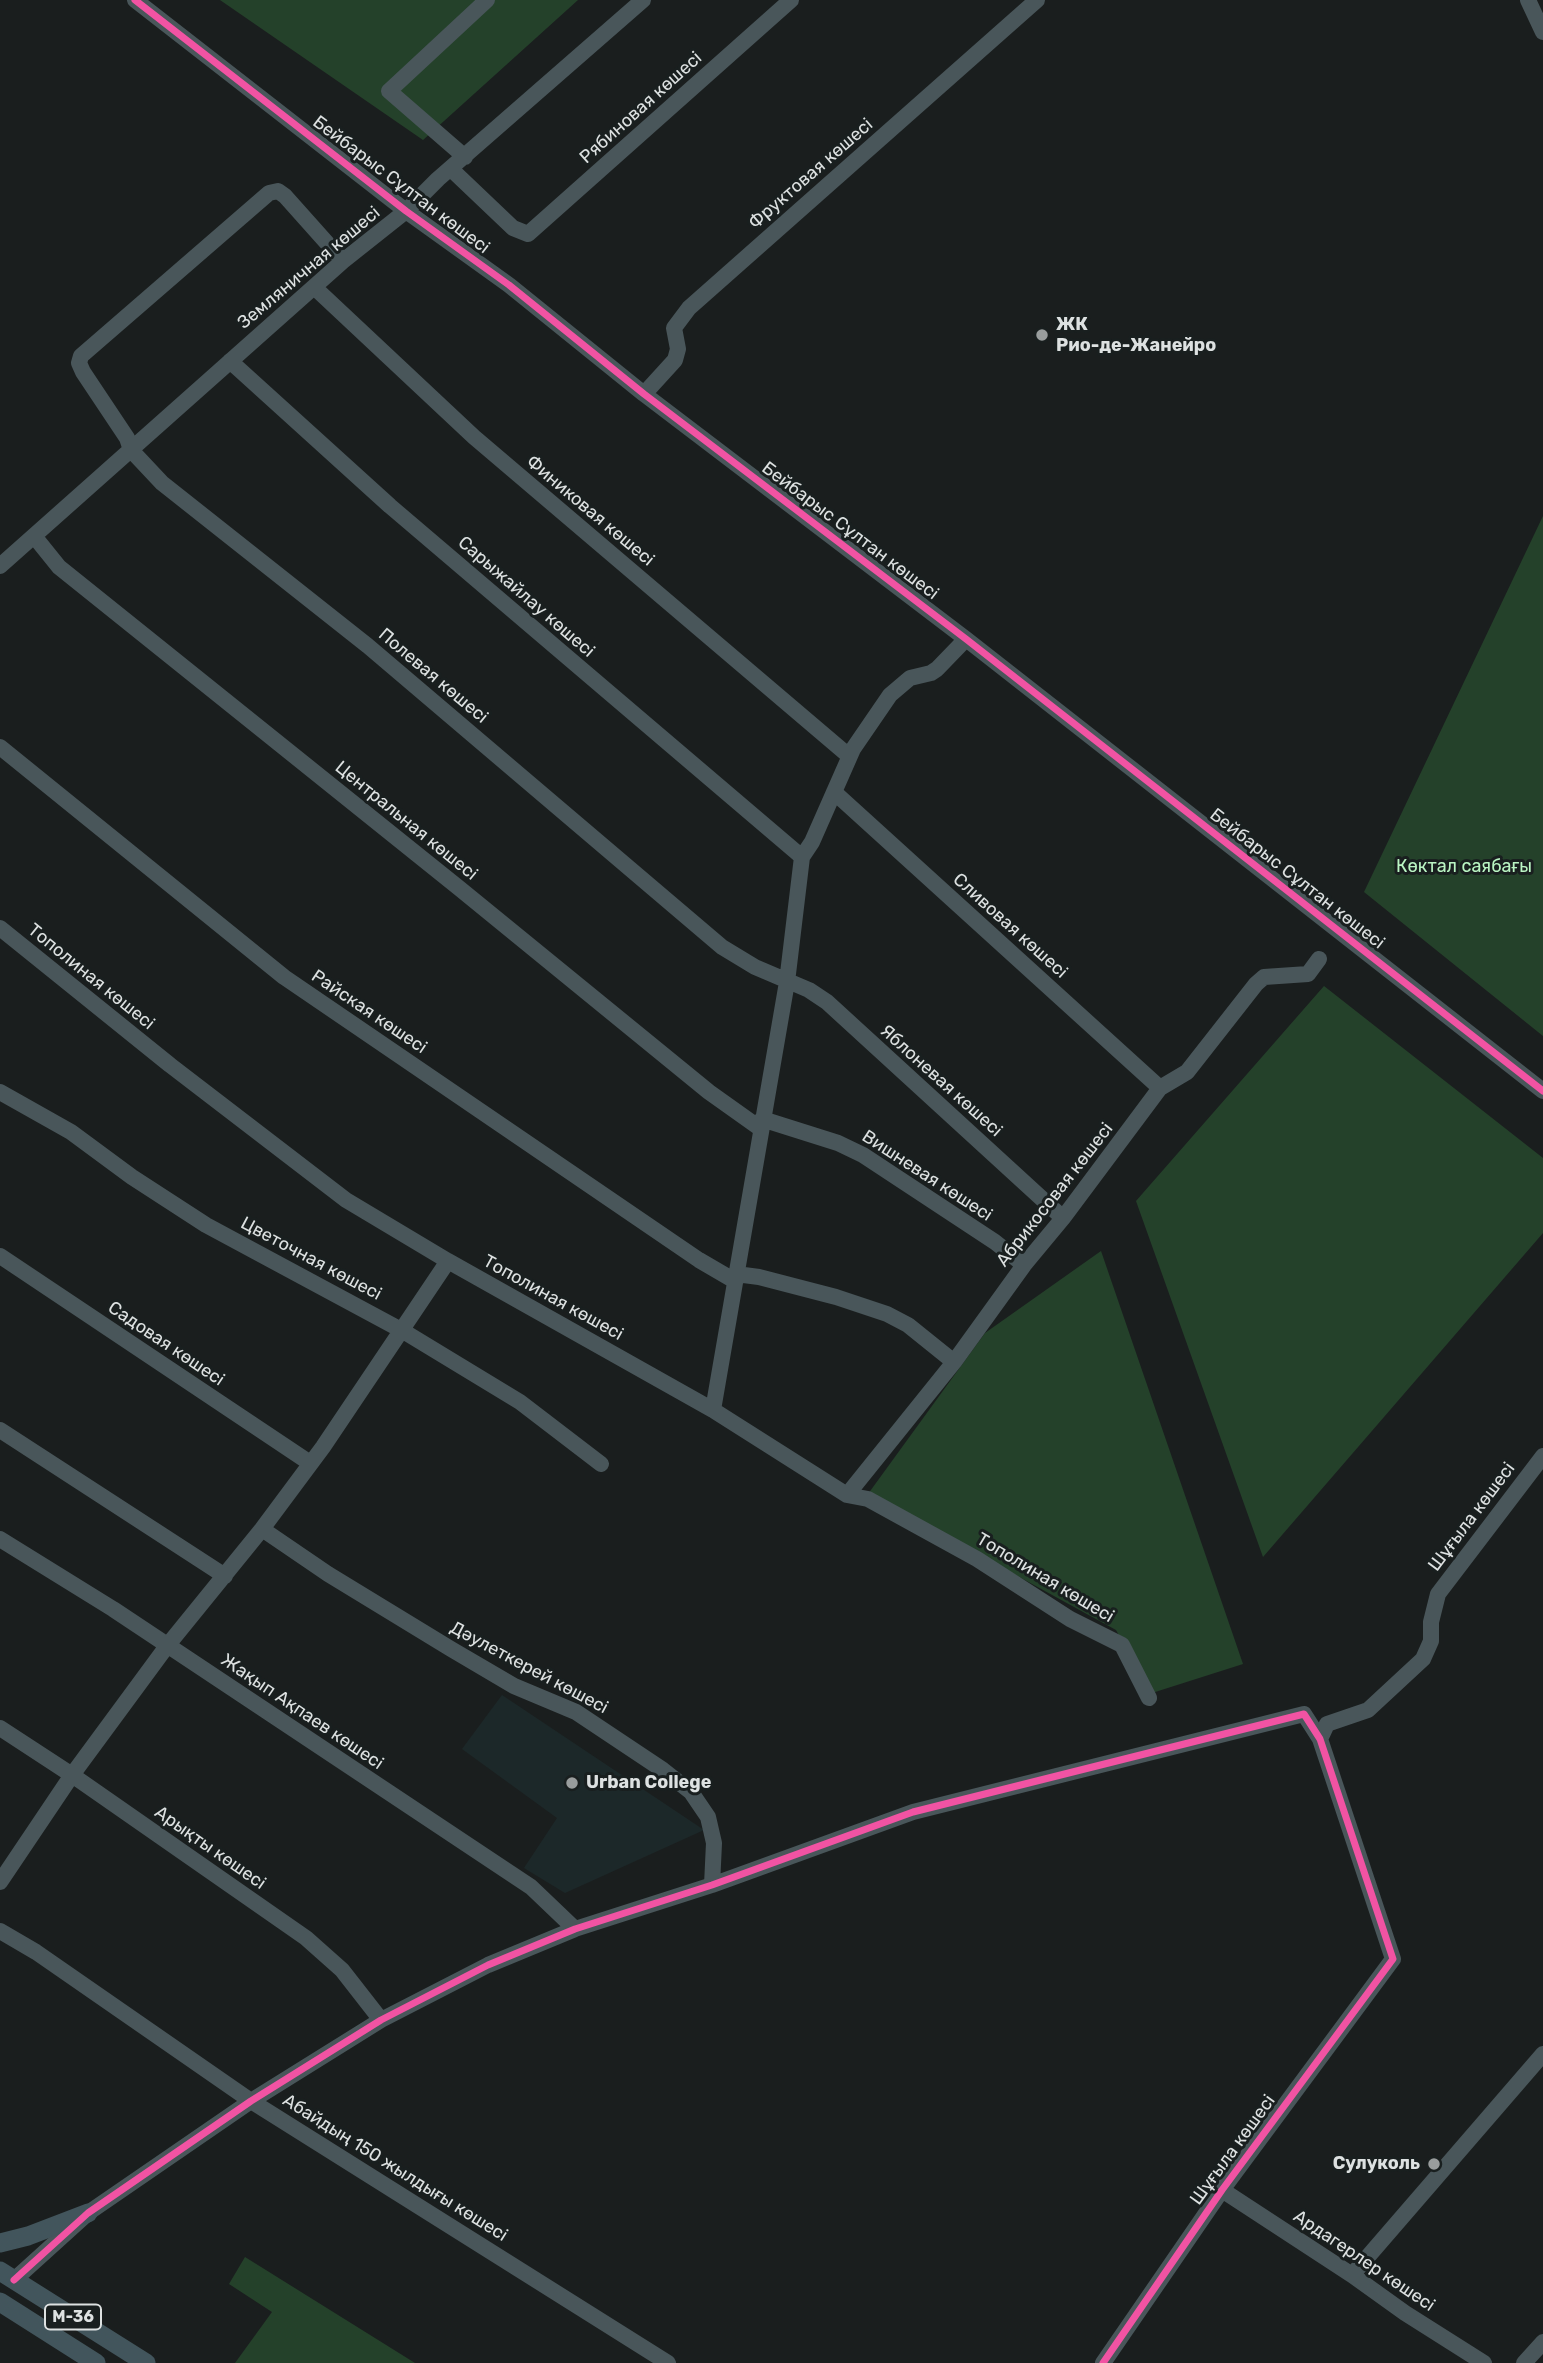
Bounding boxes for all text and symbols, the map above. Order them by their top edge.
street label: Рябиновая көшесі [575,47,707,169]
street label: Бейбарыс Сұлтан көшесі [308,111,494,259]
street label: Фруктовая көшесі [744,114,878,234]
street label: Земляничная көшесі [233,202,385,334]
place label: ЖК Рио-де-Жанейро [1056,314,1216,356]
marker: ЖК Рио-де-Жанейро [1034,327,1050,343]
street label: Финиковая көшесі [522,451,658,571]
street label: Бейбарыс Сұлтан көшесі [757,457,943,605]
street label: Сарыжайлау көшесі [453,532,599,662]
street label: Полевая көшесі [374,624,492,728]
street label: Центральная көшесі [330,757,482,885]
street label: Бейбарыс Сұлтан көшесі [1205,804,1389,954]
park label: Көктал саябағы [1396,856,1532,878]
street label: Сливовая көшесі [948,869,1072,983]
street label: Тополиная көшесі [23,919,159,1035]
street label: Райская көшесі [307,965,431,1059]
street label: Яблоневая көшесі [875,1020,1007,1142]
street label: Абрикосовая көшесі [992,1119,1118,1271]
street label: Вишневая көшесі [858,1126,996,1226]
street label: Цветочная көшесі [237,1213,385,1305]
street label: Тополиная көшесі [479,1251,627,1345]
street label: Садовая көшесі [104,1297,228,1391]
street label: Шұғыла көшесі [1424,1458,1520,1576]
street label: Тополиная көшесі [972,1528,1118,1628]
street label: Дәулеткерей көшесі [446,1617,612,1719]
street label: Жақып Ақпаев көшесі [217,1650,387,1774]
place label: Urban College [586,1772,711,1794]
marker: Urban College [564,1775,580,1791]
street label: Арықты көшесі [150,1802,270,1894]
street label: Абайдың 150 жылдығы көшесі [279,2090,511,2246]
street label: Шұғыла көшесі [1186,2091,1280,2209]
place label: Сулуколь [1333,2153,1420,2175]
marker: Сулуколь [1426,2156,1442,2172]
street label: Ардагерлер көшесі [1289,2206,1439,2316]
road number: M-36 [45,2304,101,2330]

